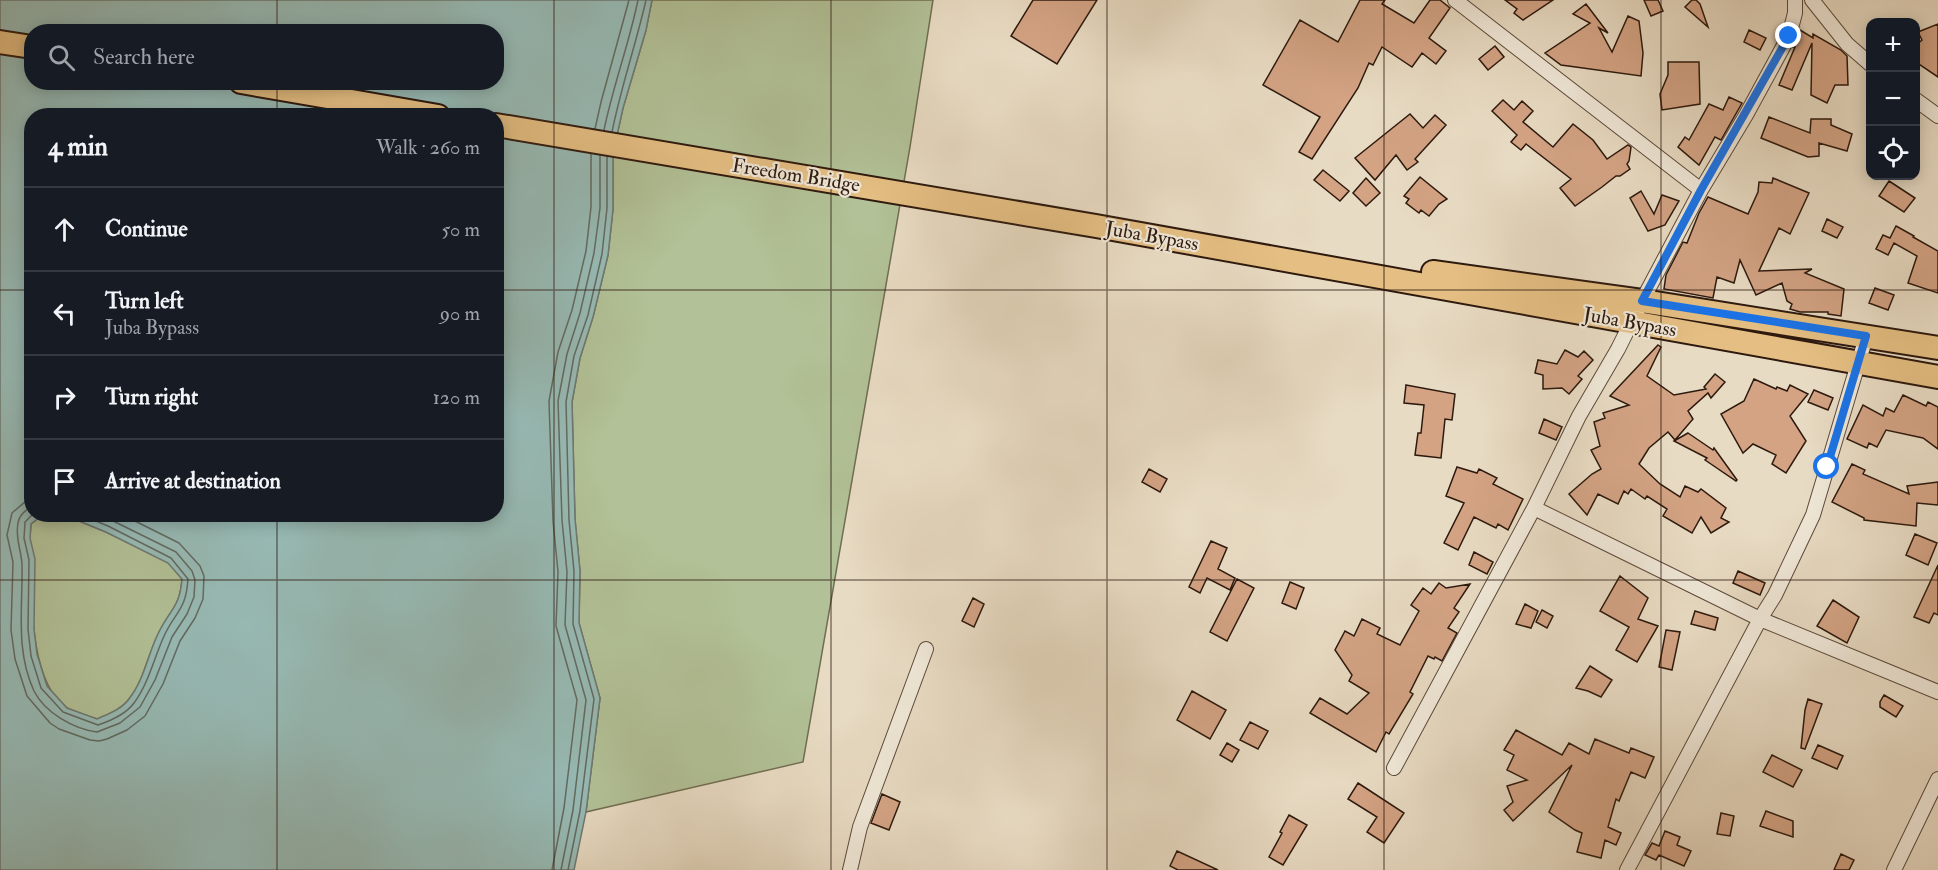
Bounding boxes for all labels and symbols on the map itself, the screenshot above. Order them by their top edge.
route end [1775,22,1801,48]
street label: Freedom Bridge [730,153,862,197]
street label: Juba Bypass [1102,215,1201,257]
street label: Juba Bypass [1580,301,1679,343]
route start [1813,453,1839,479]

